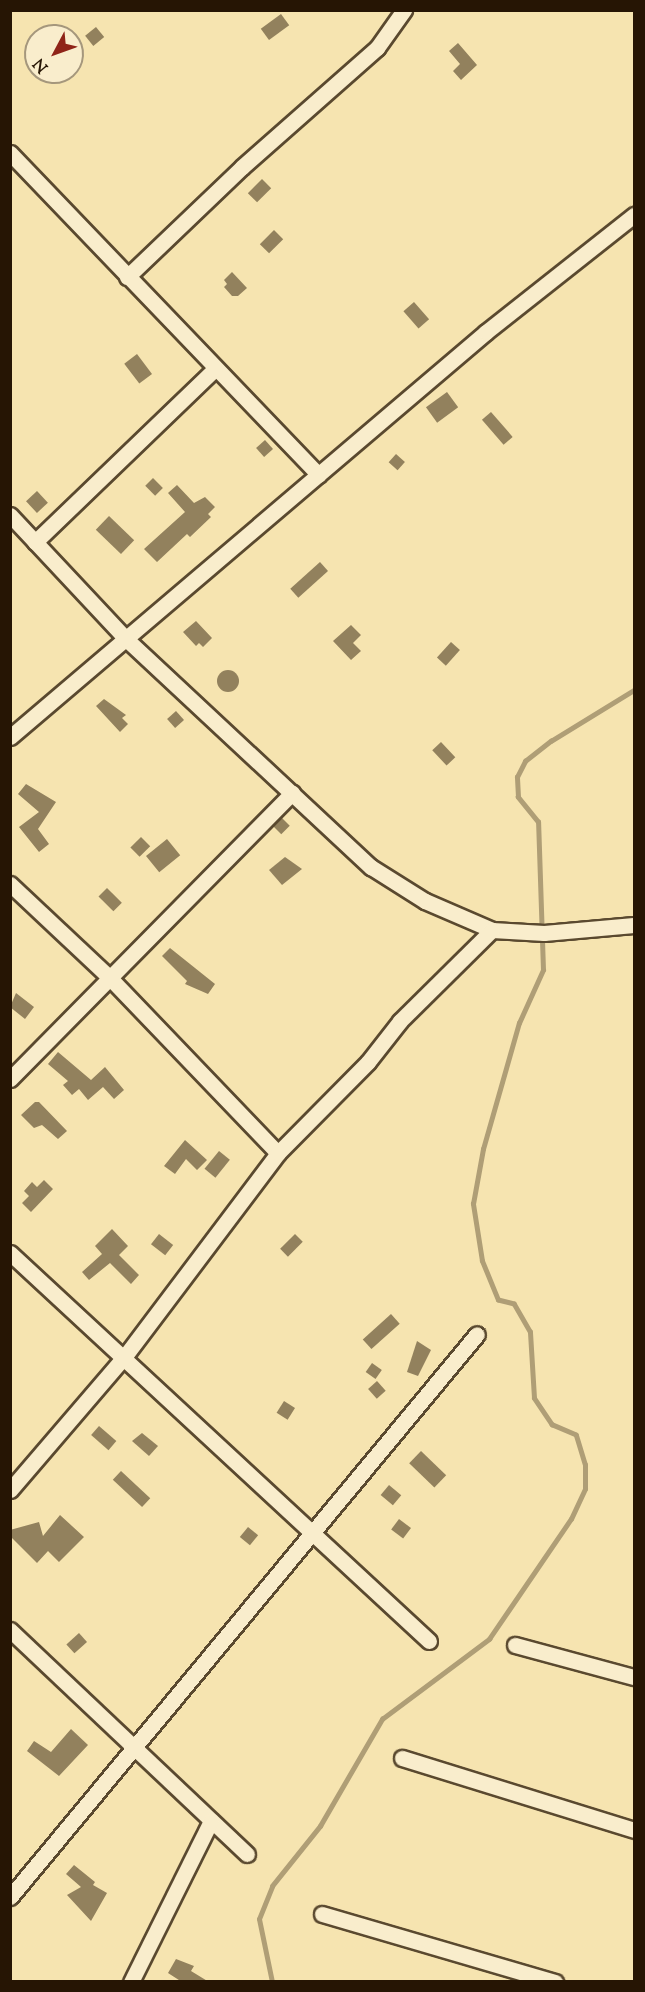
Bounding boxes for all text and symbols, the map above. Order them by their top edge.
north arrow [24,24,84,84]
text: N [29,52,54,77]

